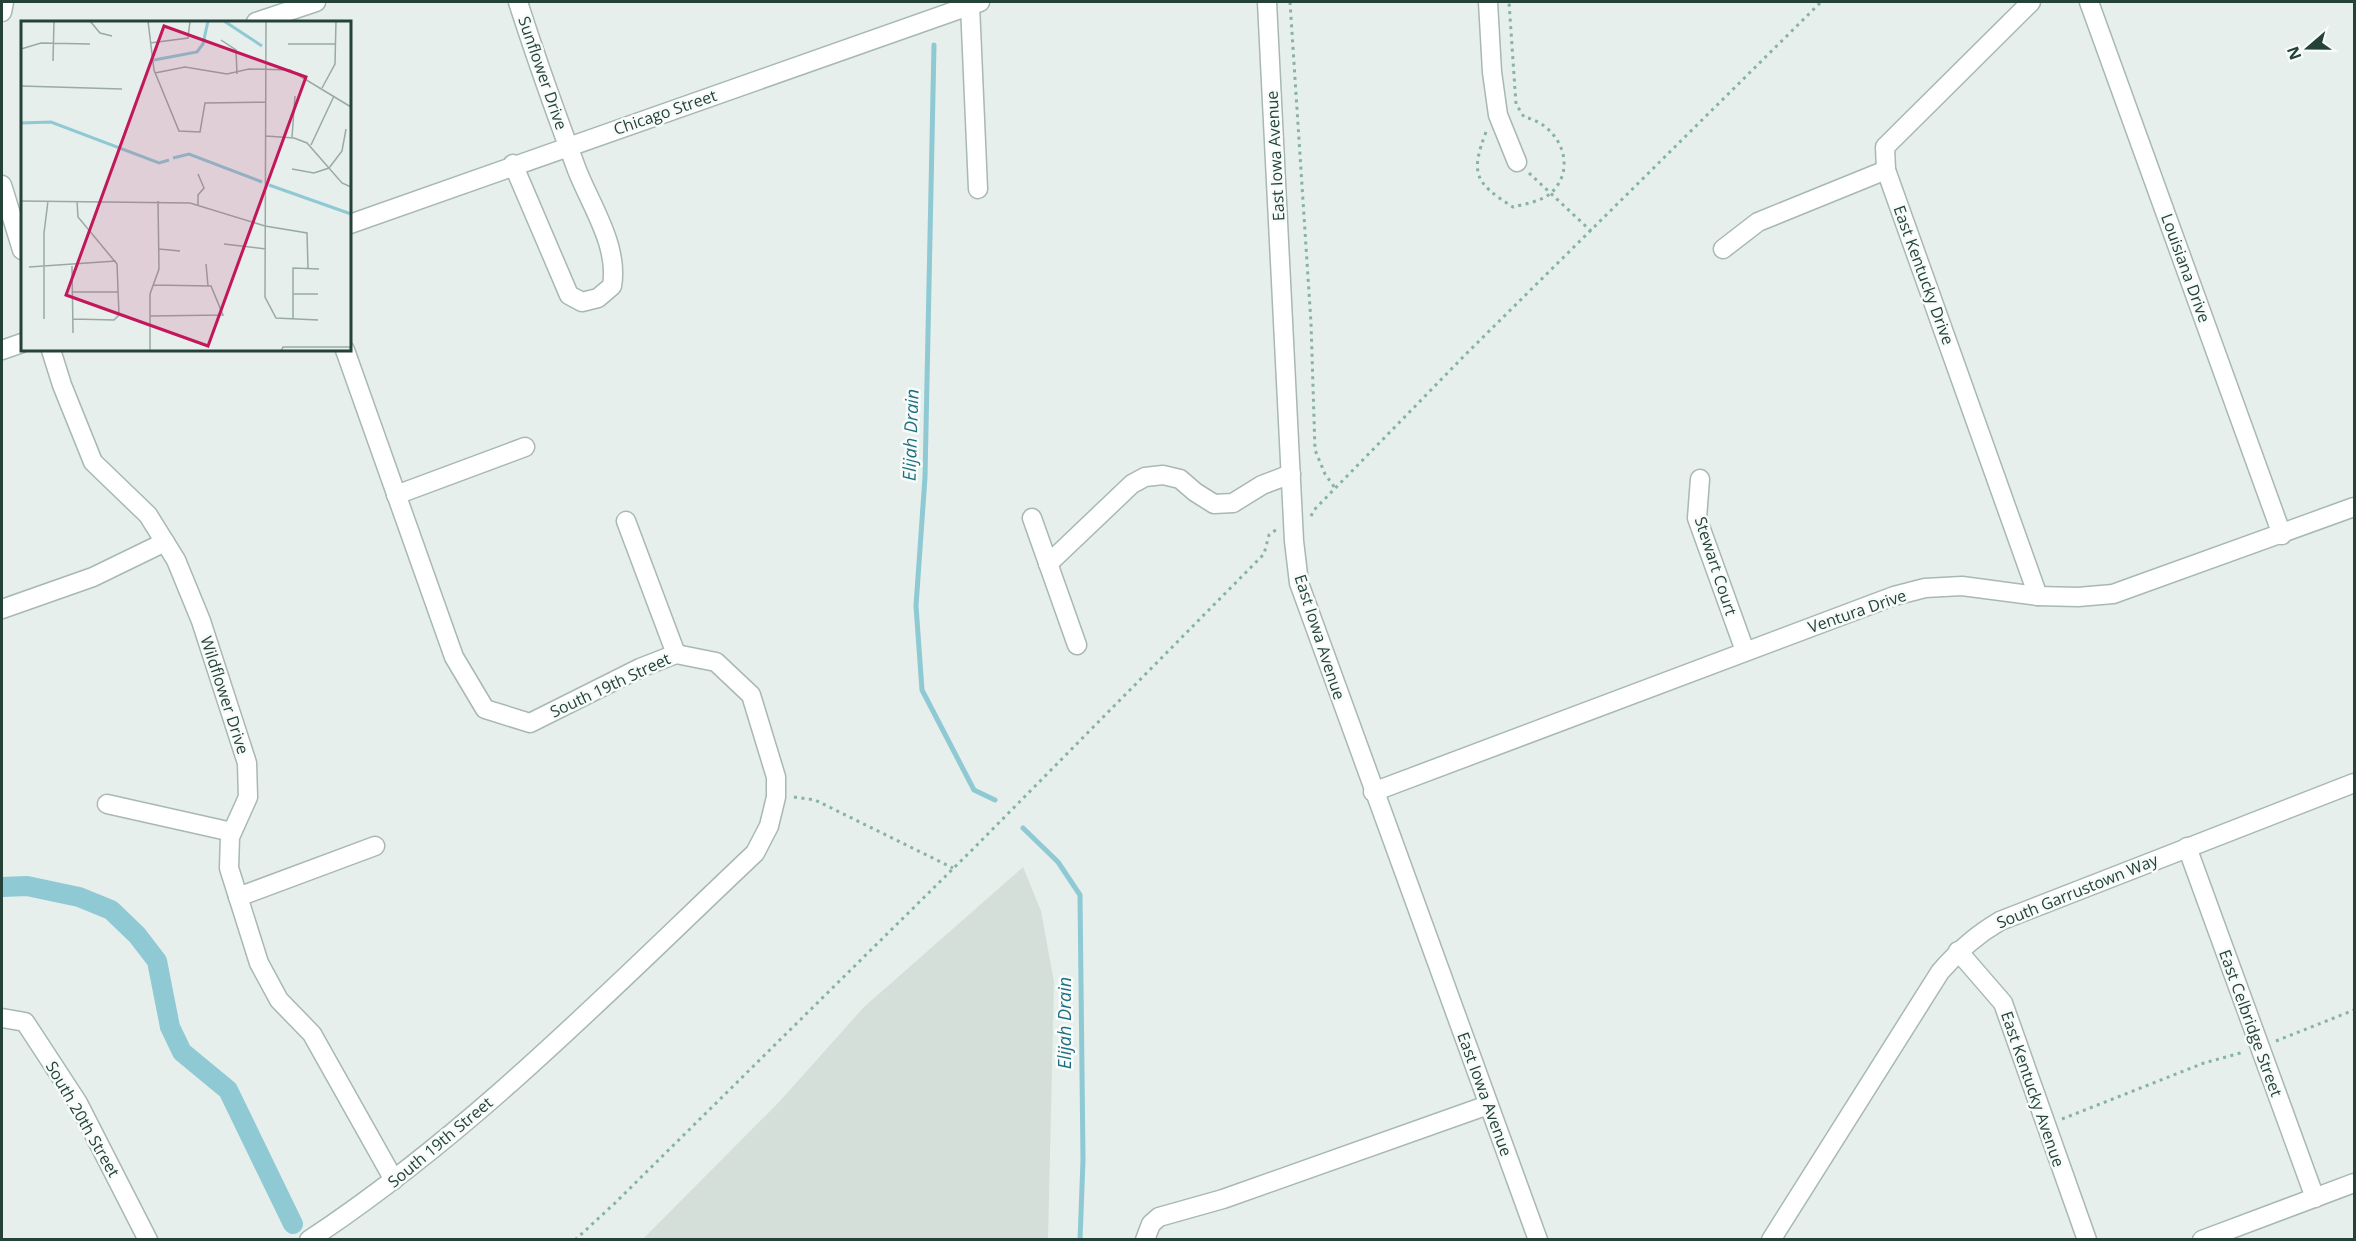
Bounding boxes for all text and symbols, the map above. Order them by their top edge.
street label: Sunflower Drive [513,13,573,133]
north arrow [2278,18,2338,78]
inset map [21,21,351,351]
text: N [2281,43,2306,63]
street label: Chicago Street [611,84,720,140]
street label: East Iowa Avenue [1261,90,1289,222]
street label: East Kentucky Drive [1889,202,1959,348]
street label: Louisiana Drive [2156,210,2216,326]
water label: Elijah Drain [896,388,924,482]
street label: Stewart Court [1690,514,1742,619]
street label: East Iowa Avenue [1289,572,1351,702]
street label: Ventura Drive [1805,584,1909,638]
street label: Wildflower Drive [196,633,254,757]
street label: South 19th Street [546,647,674,723]
street label: South Garrustown Way [1993,848,2162,933]
street label: East Celbridge Street [2214,946,2288,1100]
water label: Elijah Drain [1052,977,1076,1069]
street label: East Kentucky Avenue [1996,1008,2070,1170]
street label: East Iowa Avenue [1452,1029,1518,1159]
street label: South 20th Street [41,1057,125,1181]
street label: South 19th Street [383,1091,497,1192]

